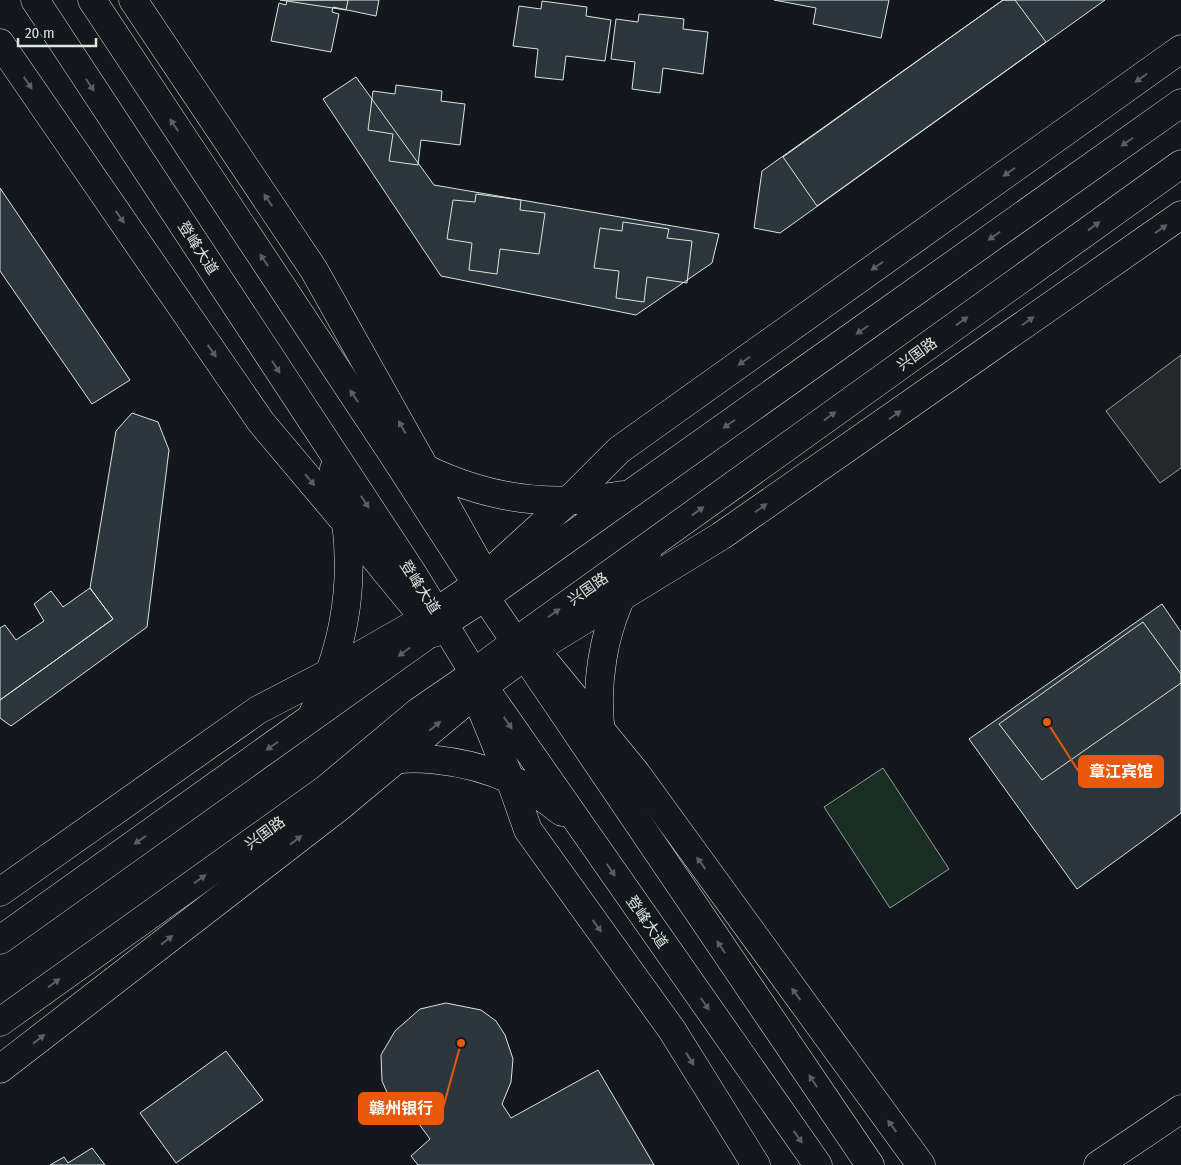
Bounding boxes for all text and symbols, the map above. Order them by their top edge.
scale bar [18,15,95,47]
text: 20 m [25,24,55,42]
one-way arrow [1134,73,1148,83]
one-way arrow [23,76,33,90]
one-way arrow [85,78,95,91]
one-way arrow [170,118,179,131]
one-way arrow [1120,137,1134,147]
one-way arrow [1002,167,1016,177]
one-way arrow [263,193,272,207]
one-way arrow [115,210,125,224]
street label: 登峰大道 [174,218,222,278]
one-way arrow [1087,221,1101,231]
one-way arrow [1154,223,1167,234]
one-way arrow [988,231,1001,241]
one-way arrow [259,253,269,267]
one-way arrow [870,261,883,271]
one-way arrow [955,316,969,326]
one-way arrow [1021,316,1035,326]
one-way arrow [856,324,869,335]
street label: 兴国路 [894,333,940,375]
one-way arrow [207,344,217,358]
one-way arrow [737,356,751,366]
one-way arrow [271,360,280,373]
one-way arrow [349,389,359,402]
one-way arrow [888,410,901,420]
one-way arrow [823,411,837,421]
one-way arrow [723,418,736,429]
one-way arrow [397,420,406,433]
one-way arrow [304,474,316,486]
one-way arrow [360,496,370,509]
one-way arrow [755,503,768,513]
one-way arrow [691,506,705,516]
street label: 登峰大道 [396,557,444,617]
street label: 兴国路 [564,569,612,609]
one-way arrow [547,608,561,618]
one-way arrow [398,647,411,657]
one-way arrow [503,716,513,730]
one-way arrow [428,721,441,732]
one-way arrow [265,741,279,751]
callout: 章江宾馆 [1079,756,1163,787]
text: 章江宾馆 [1089,762,1153,781]
street label: 兴国路 [242,812,288,854]
one-way arrow [134,835,147,846]
one-way arrow [289,835,302,846]
one-way arrow [696,856,706,870]
one-way arrow [606,864,616,877]
one-way arrow [194,874,207,884]
street label: 登峰大道 [622,892,672,952]
one-way arrow [592,919,602,933]
one-way arrow [160,934,173,945]
one-way arrow [716,940,726,954]
one-way arrow [47,978,61,988]
one-way arrow [791,988,802,1001]
one-way arrow [700,997,710,1010]
one-way arrow [32,1034,46,1044]
one-way arrow [686,1052,695,1066]
one-way arrow [808,1074,818,1088]
callout: 赣州银行 [359,1093,443,1124]
text: 赣州银行 [369,1099,433,1118]
one-way arrow [887,1119,897,1132]
one-way arrow [793,1130,803,1144]

